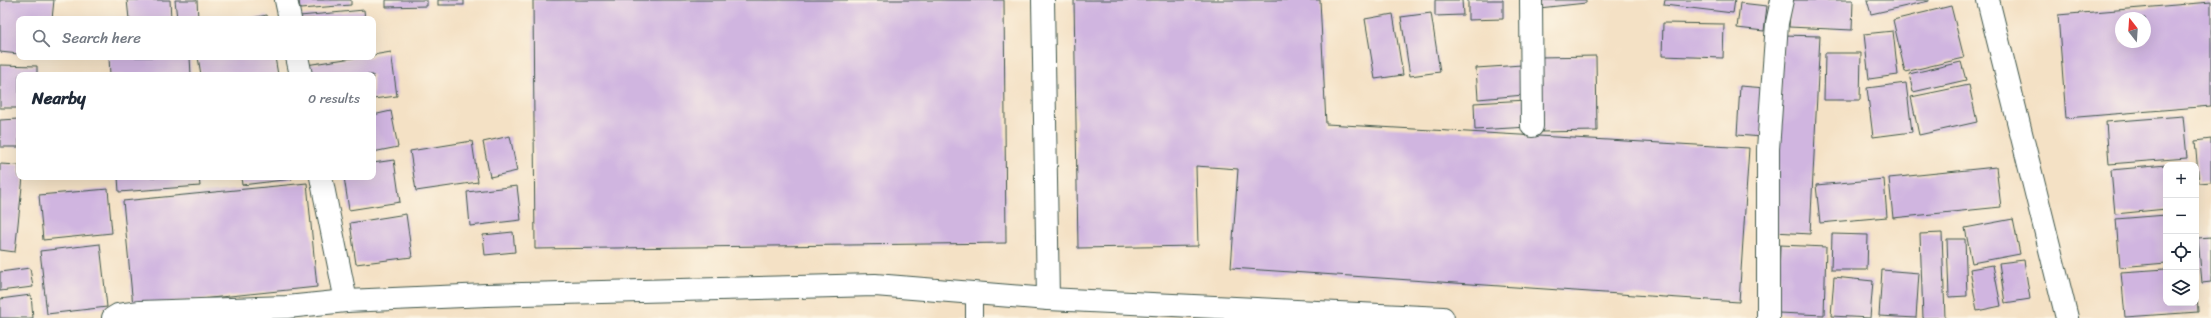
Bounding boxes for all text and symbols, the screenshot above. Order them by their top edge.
north arrow [2115,12,2151,48]
search box [16,16,376,60]
text: Search here [62,25,141,51]
icon: search [30,27,52,49]
text: Nearby [32,83,86,113]
text: 0 results [308,87,360,110]
map controls [2163,162,2199,306]
button: + [2163,162,2199,198]
button: − [2163,198,2199,234]
button: locate [2163,234,2199,270]
button: layers [2163,270,2199,306]

